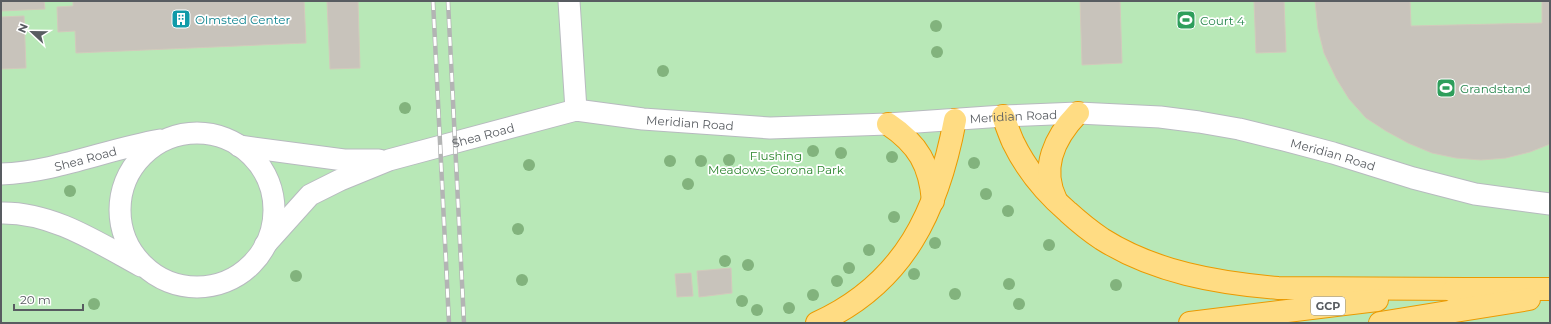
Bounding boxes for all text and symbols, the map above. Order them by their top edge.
building icon: Olmsted Center [170,8,192,30]
sports icon: Court 4 [1175,9,1197,31]
north arrow [12,12,52,52]
place label: Olmsted Center [195,12,291,27]
place label: Court 4 [1200,13,1245,28]
text: N [15,22,31,35]
sports icon: Grandstand [1435,77,1457,99]
place label: Grandstand [1460,81,1531,96]
street label: Meridian Road [969,106,1058,126]
street label: Meridian Road [646,112,734,133]
street label: Shea Road [450,119,516,150]
street label: Meridian Road [1289,135,1377,173]
street label: Shea Road [53,143,118,174]
park label: Flushing Meadows-Corona Park [708,148,845,177]
scale bar [14,286,83,312]
text: 20 m [20,292,51,307]
road number: GCP [1311,297,1345,315]

